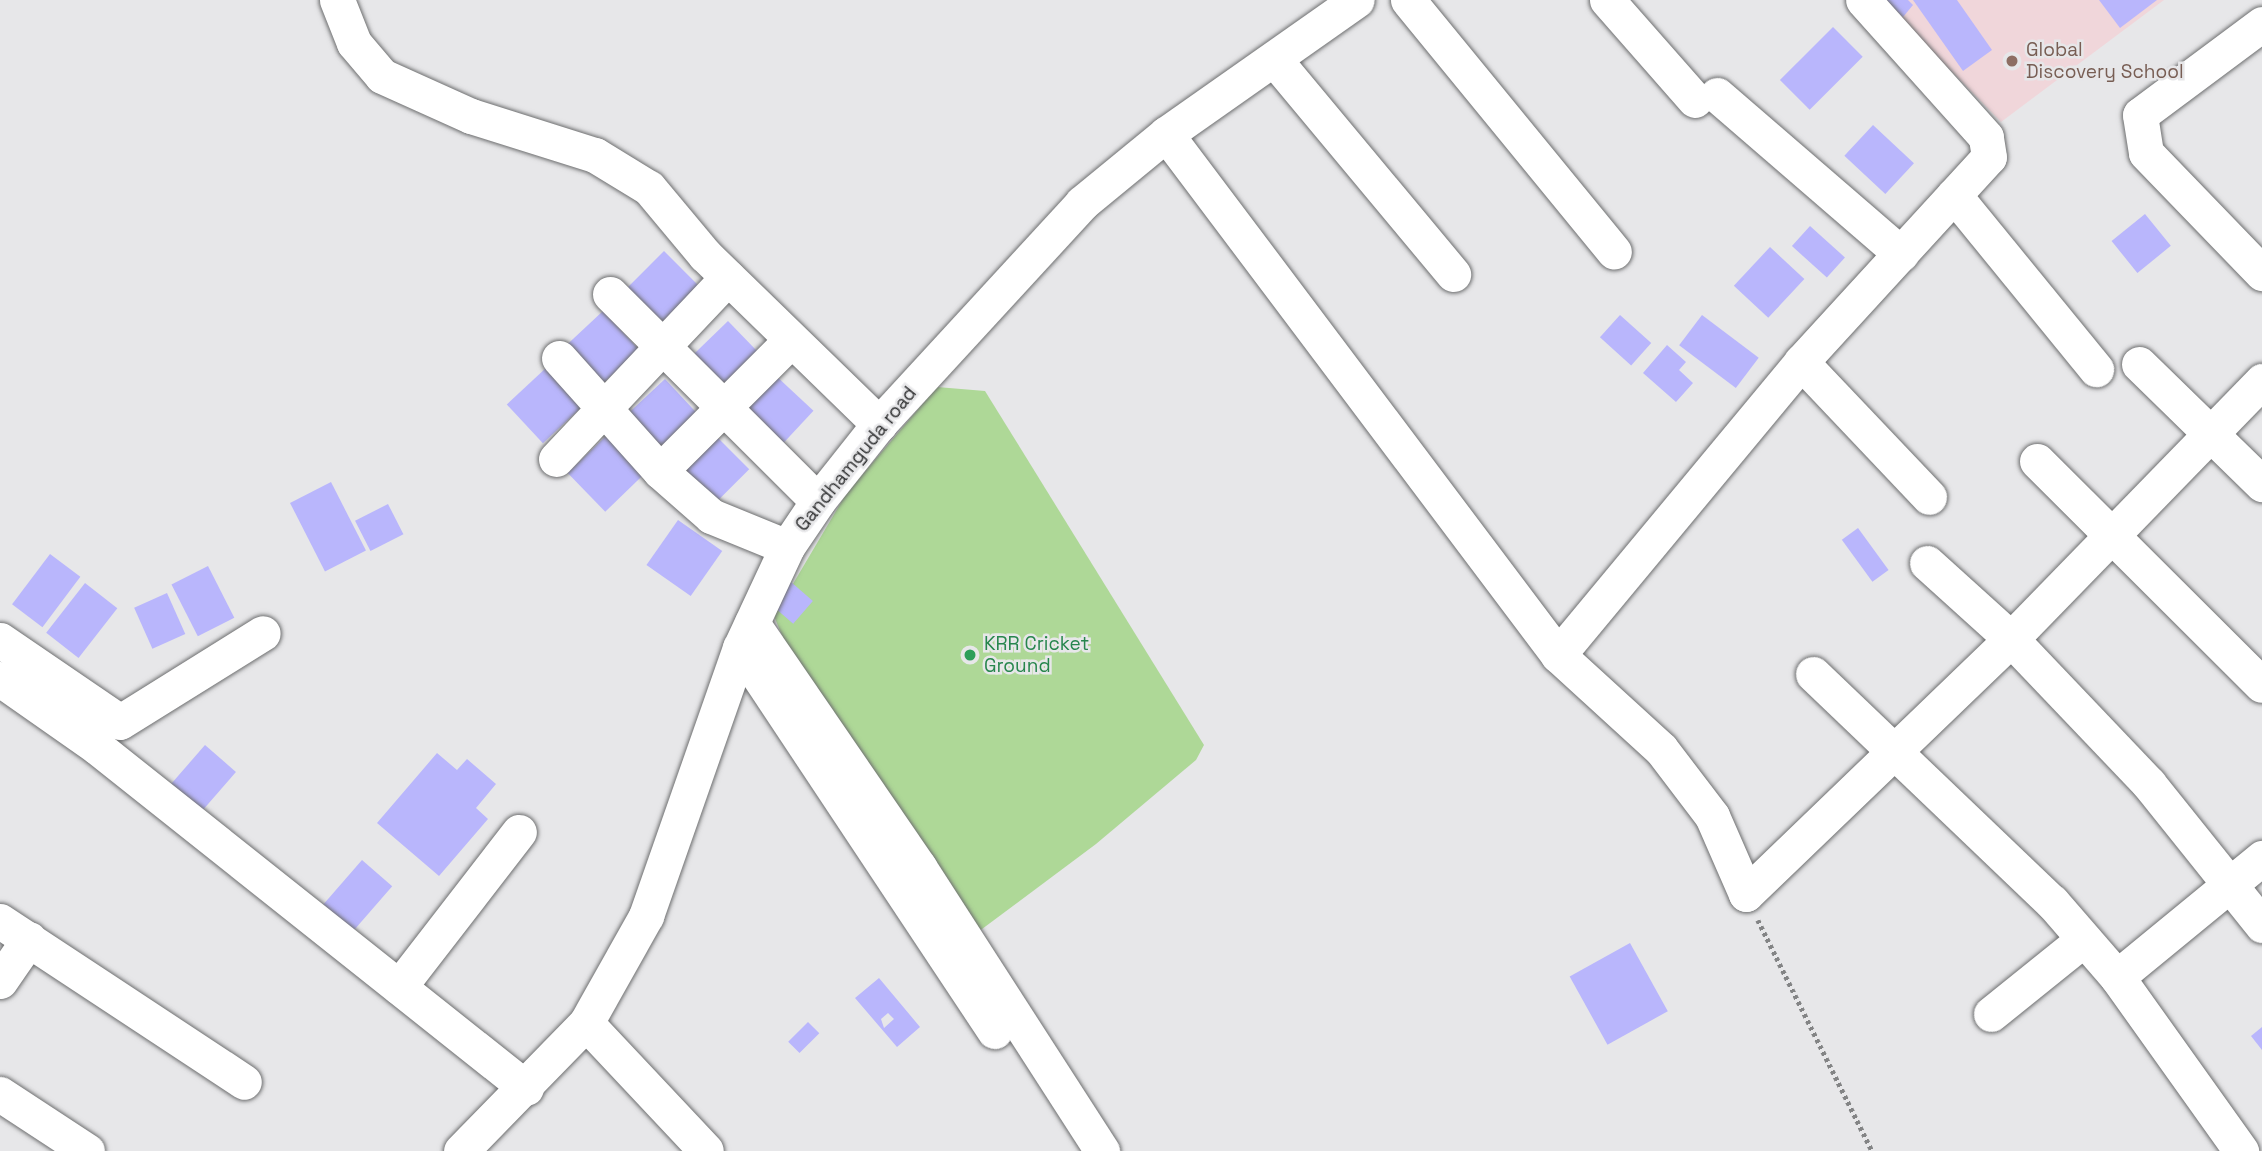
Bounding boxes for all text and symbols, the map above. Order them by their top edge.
place label: Global Discovery School [2026,39,2184,83]
marker: Global Discovery School [2004,53,2020,69]
street label: Gandhamguda road [791,382,921,536]
place label: KRR Cricket Ground [984,633,1089,677]
marker: KRR Cricket Ground [962,647,978,663]

